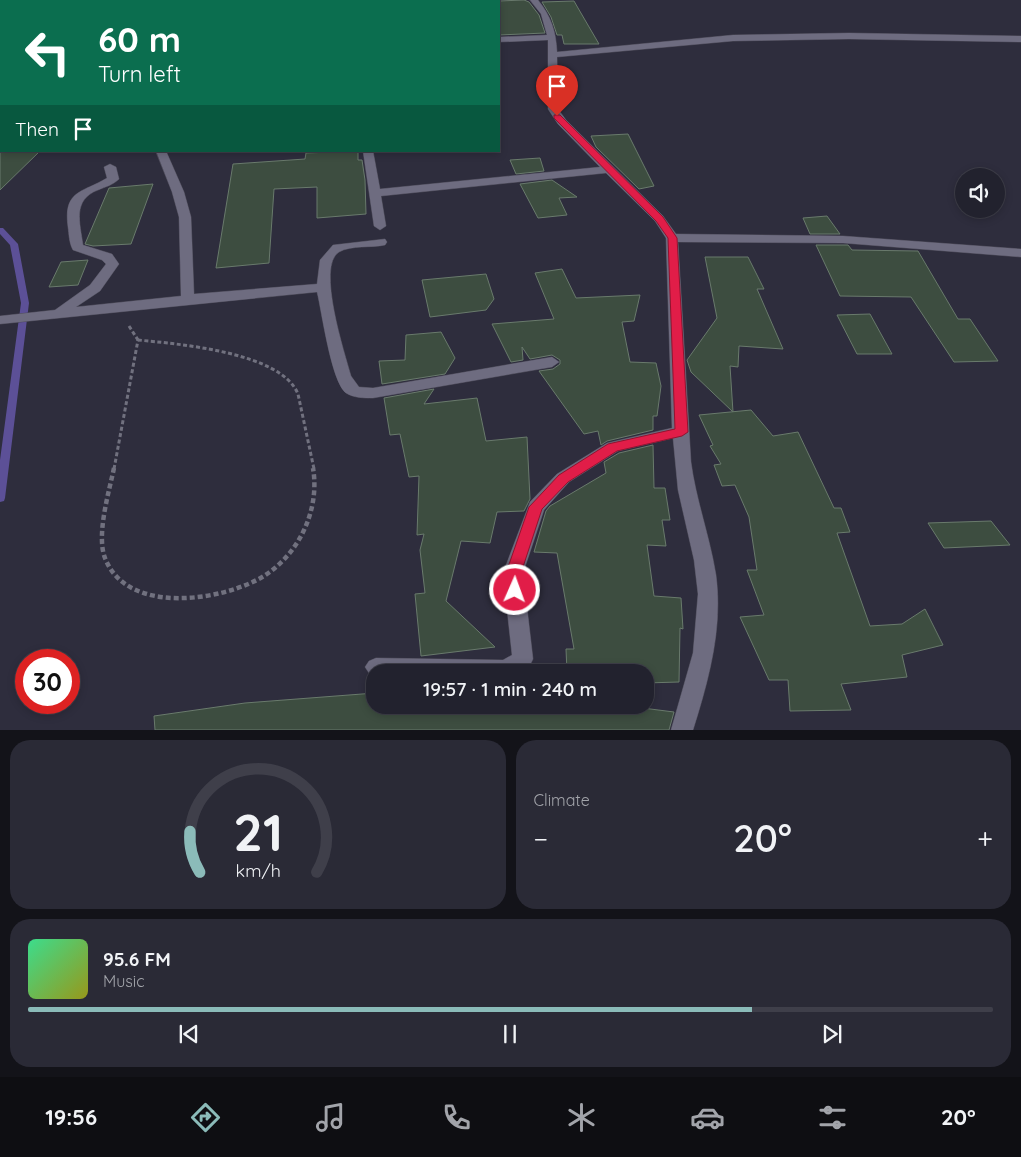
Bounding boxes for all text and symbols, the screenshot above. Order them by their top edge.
text: 60 m [98,17,181,61]
icon: left [15,20,80,85]
text: Turn left [98,60,181,88]
pin [536,65,578,116]
icon: arrive [543,72,571,100]
icon: arrive [69,115,97,143]
text: Then [15,117,59,141]
map controls [955,168,1005,218]
button: sound [955,168,1005,218]
position arrow [488,563,540,615]
speed limit sign: 30 [15,649,80,714]
text: 19:57 · 1 min · 240 m [423,677,597,701]
text: Climate [534,790,590,810]
text: 21 [233,799,283,864]
text: 20° [733,814,792,862]
text: − [534,821,548,856]
text: + [977,821,993,856]
text: km/h [235,859,280,881]
text: 95.6 FM [103,947,171,971]
text: Music [103,971,145,991]
icon: previous [175,1020,203,1048]
icon: pause [496,1020,524,1048]
icon: next [818,1020,846,1048]
icon: directions [188,1100,223,1135]
icon: music [313,1100,348,1135]
icon: phone [439,1100,474,1135]
icon: climate [564,1100,599,1135]
icon: car [690,1100,725,1135]
icon: filters [815,1100,850,1135]
text: 19:56 [45,1103,97,1131]
text: 20° [941,1103,976,1131]

